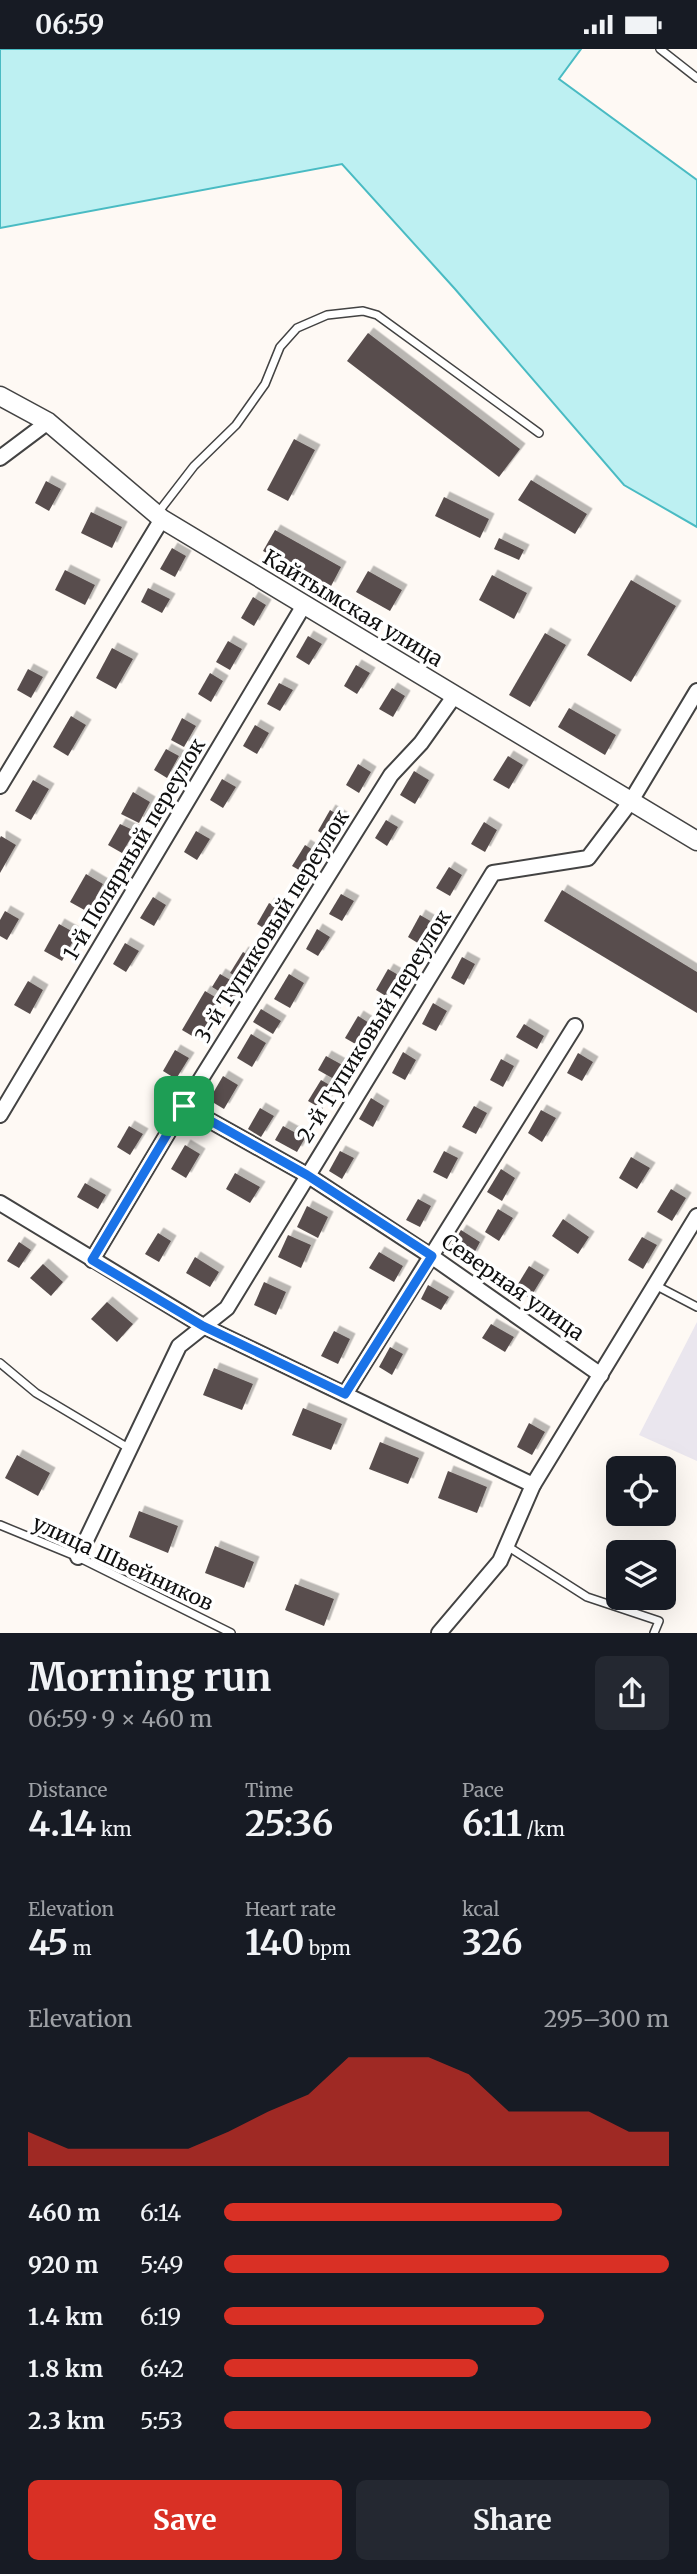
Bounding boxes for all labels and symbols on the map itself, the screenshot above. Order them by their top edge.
street label: Кайтымская улица [258,544,448,672]
street label: 1-й Полярный переулок [57,733,211,965]
street label: 3-й Тупиковый переулок [189,804,355,1048]
street label: 2-й Тупиковый переулок [291,905,457,1147]
pin [154,1076,214,1136]
street label: Северная улица [436,1228,590,1346]
street label: улица Швейников [28,1509,218,1617]

